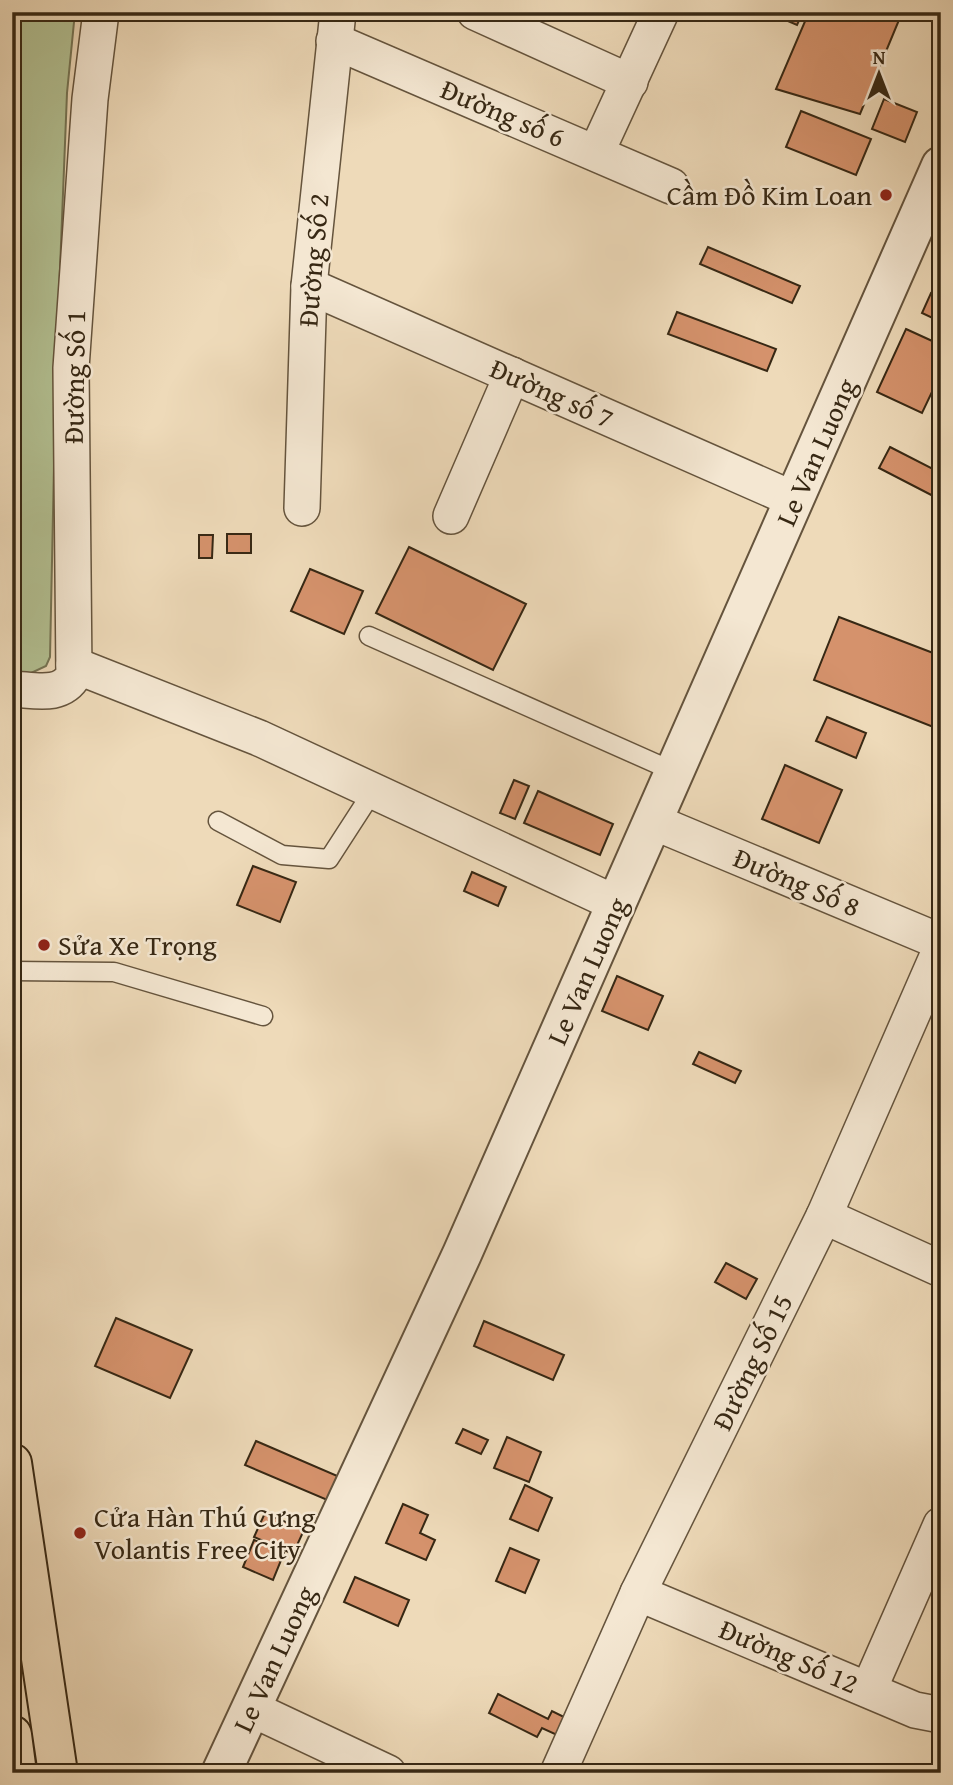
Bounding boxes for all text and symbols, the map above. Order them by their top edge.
north arrow [844,38,914,108]
text: N [873,43,886,71]
street label: Đường số 6 [435,68,572,157]
place label: Cầm Đồ Kim Loan [667,174,872,215]
marker: Cầm Đồ Kim Loan [878,187,894,203]
street label: Đường Số 2 [286,192,339,328]
street label: Đường Số 1 [52,310,95,444]
street label: Đường số 7 [484,347,620,438]
street label: Le Van Luong [765,371,866,532]
street label: Đường Số 8 [728,837,867,927]
street label: Le Van Luong [536,890,637,1051]
place label: Sửa Xe Trọng [58,924,217,965]
marker: Sửa Xe Trọng [36,937,52,953]
street label: Đường Số 15 [701,1287,802,1437]
place label: Cửa Hàn Thú Cưng Volantis Free City [94,1496,316,1569]
marker: Cửa Hàn Thú Cưng Volantis Free City [72,1525,88,1541]
street label: Le Van Luong [222,1579,325,1739]
street label: Đường Số 12 [713,1608,865,1703]

